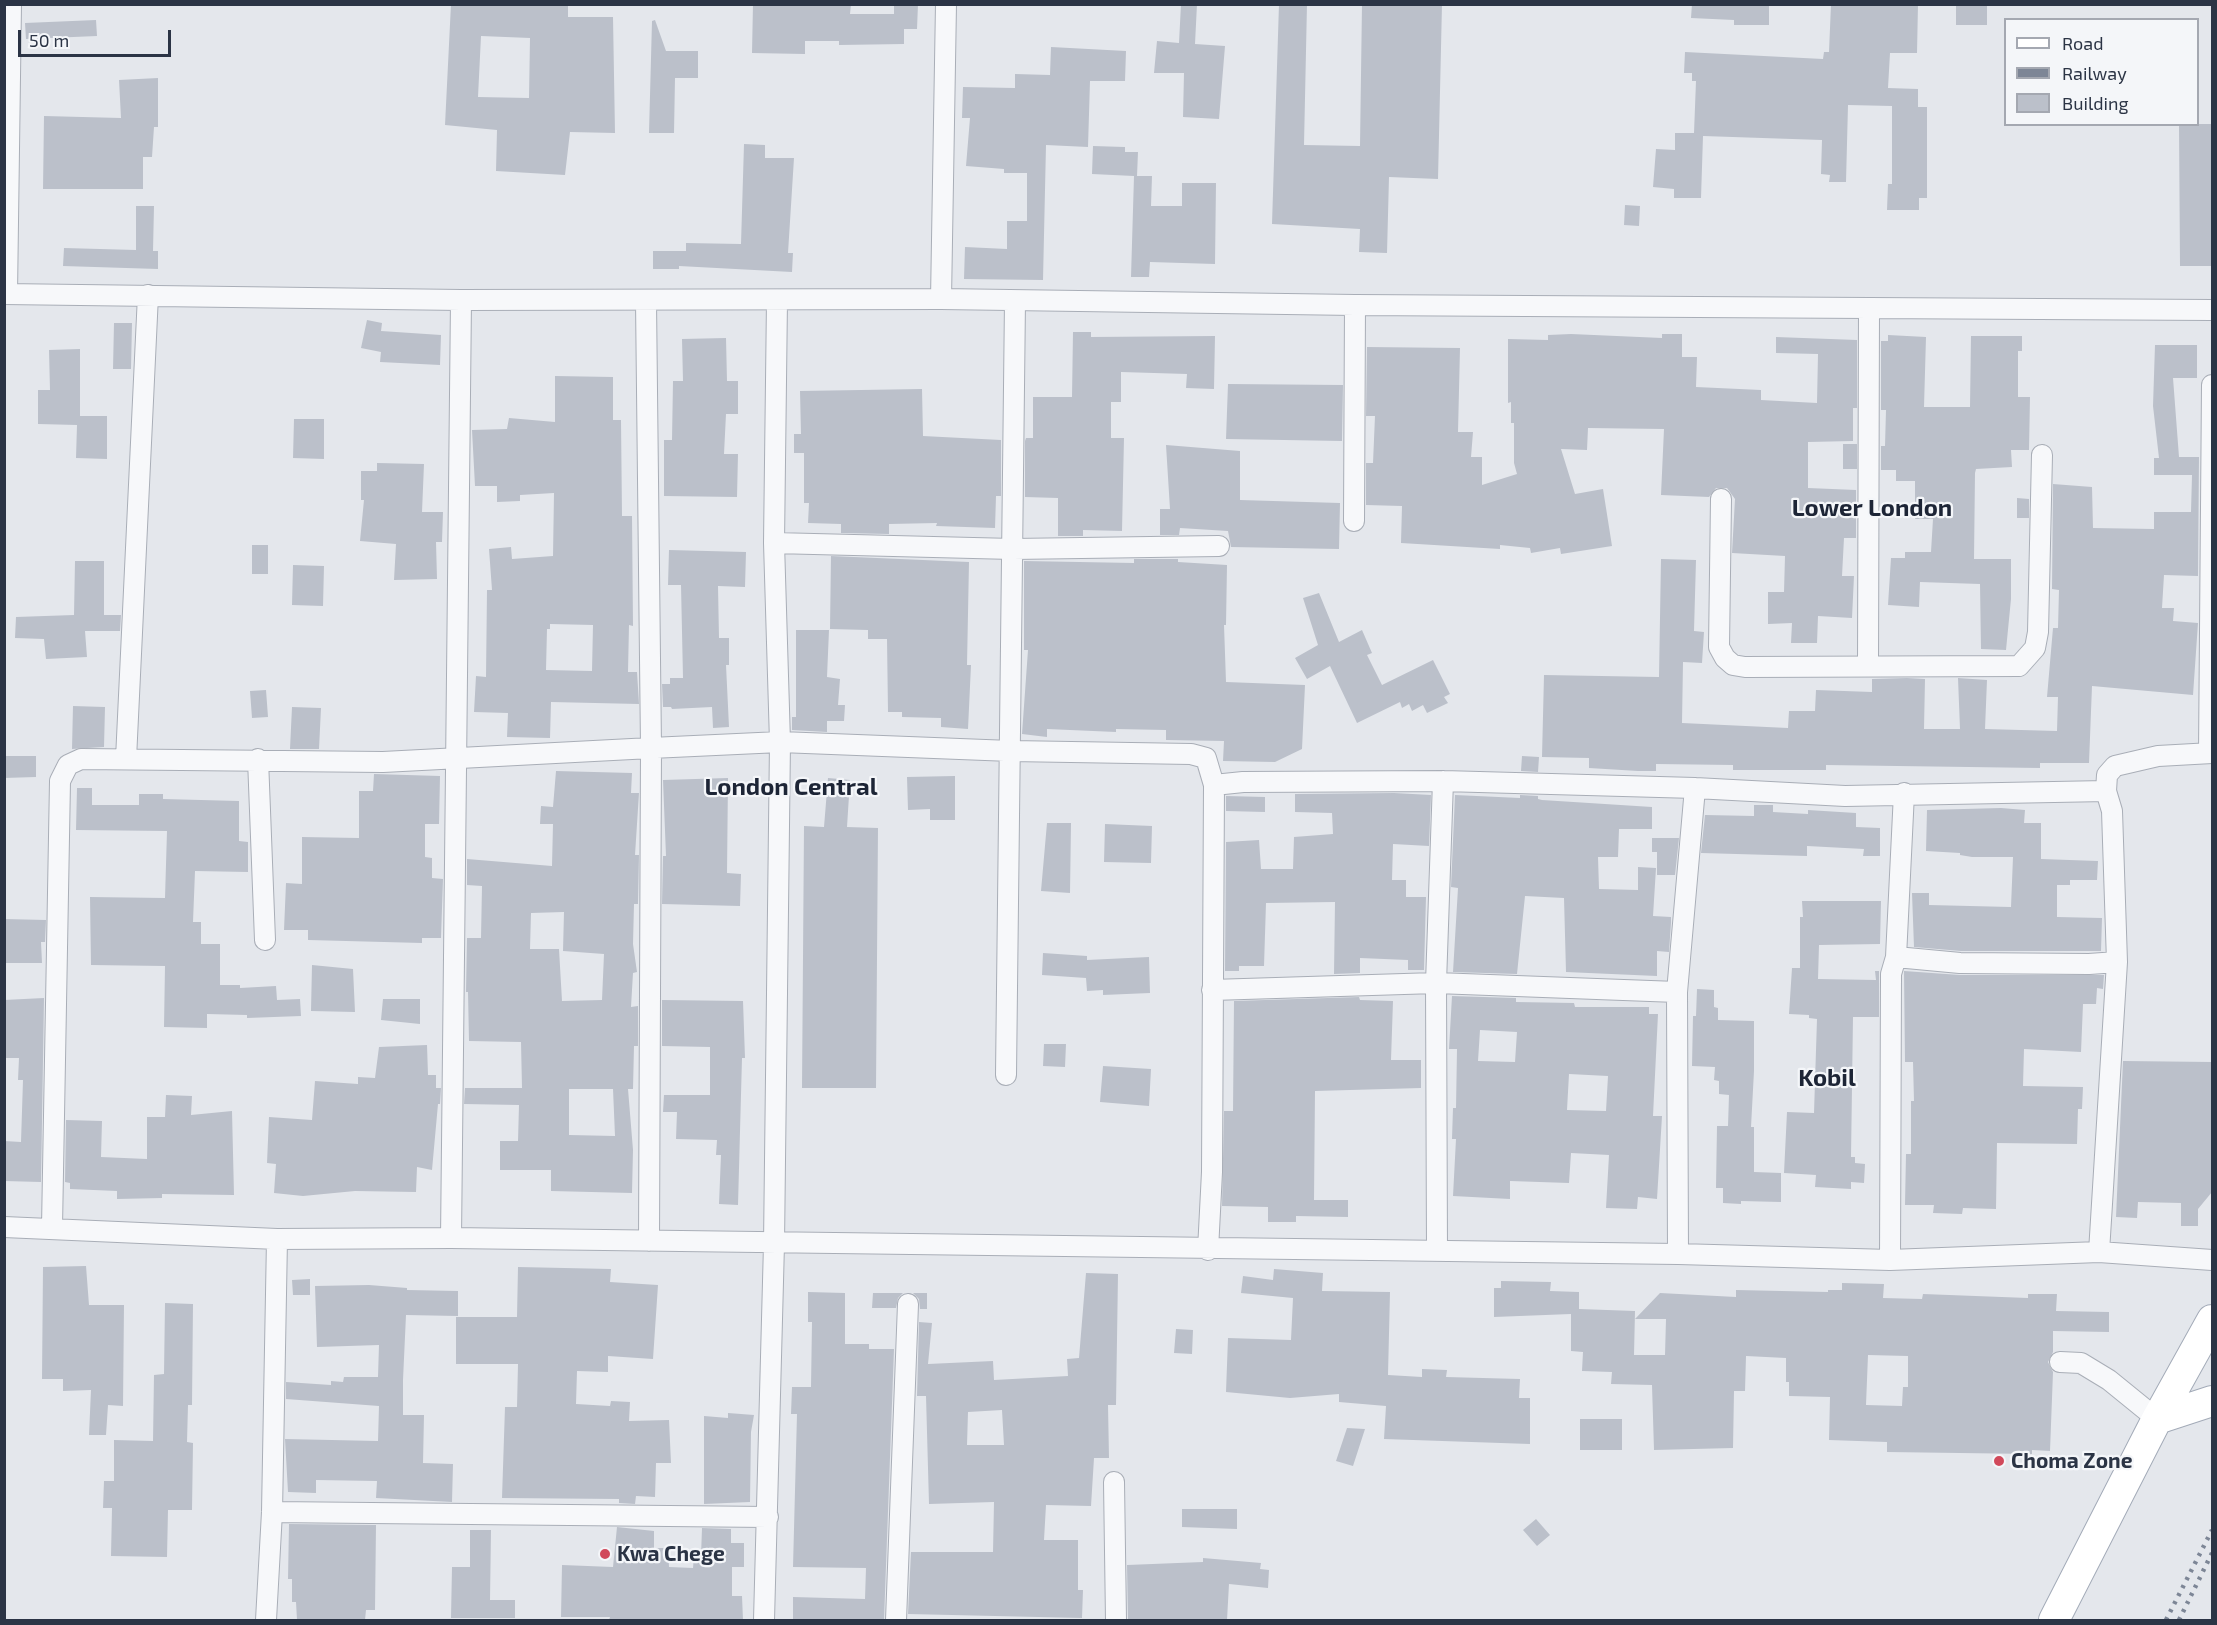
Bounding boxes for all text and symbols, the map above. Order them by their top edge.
scale bar [21,18,174,56]
legend [2004,18,2199,126]
text: 50 m [29,29,69,51]
text: Road [2062,32,2103,54]
text: Railway [2062,62,2127,84]
text: Building [2062,92,2129,114]
district label: Lower London [1792,494,1952,522]
district label: London Central [704,773,878,801]
district label: Kobil [1798,1064,1856,1092]
place label: Choma Zone [2011,1448,2133,1474]
marker: Choma Zone [1992,1454,2006,1468]
place label: Kwa Chege [617,1541,725,1567]
marker: Kwa Chege [598,1547,612,1561]

